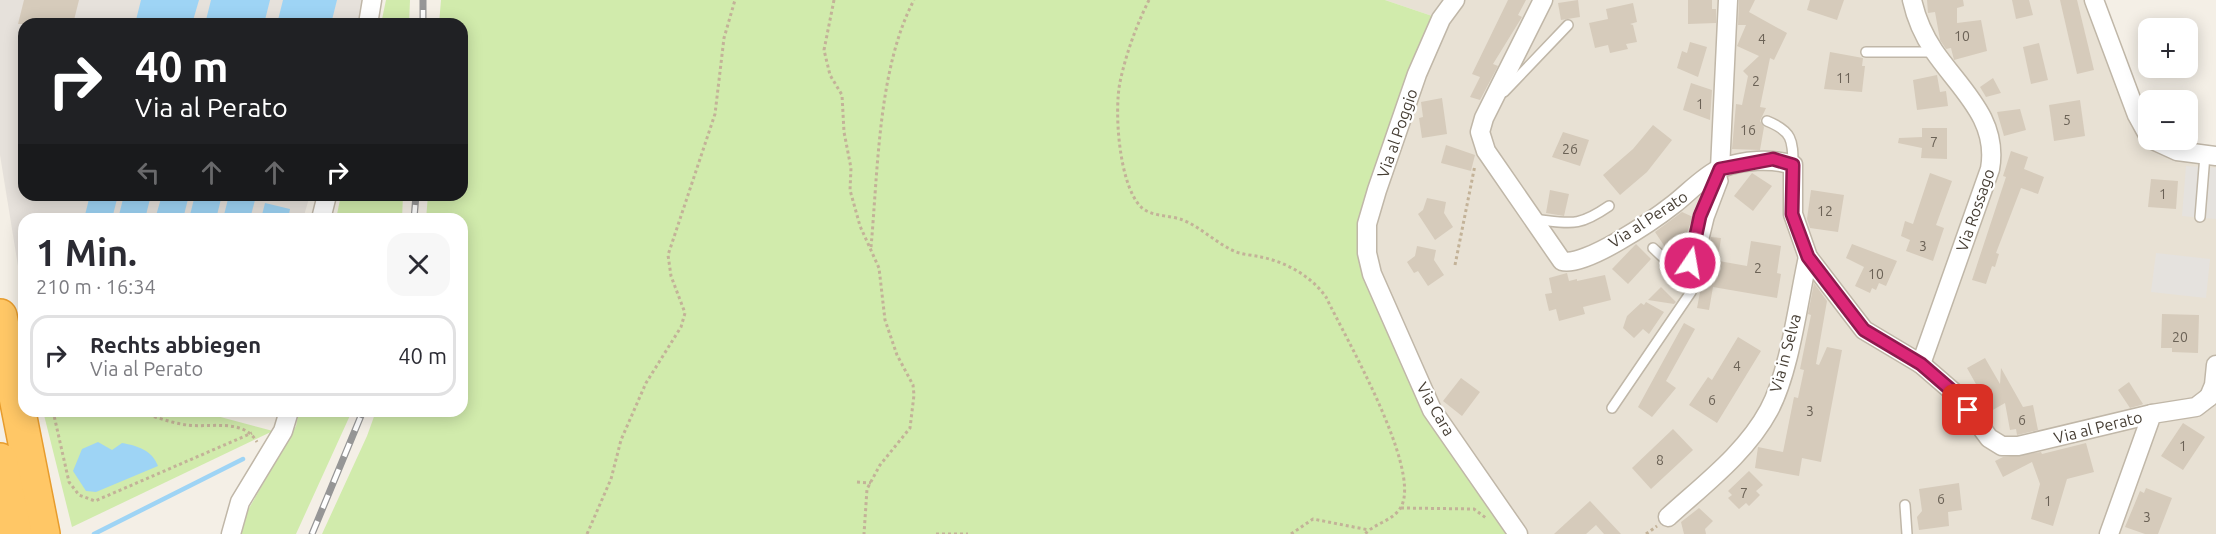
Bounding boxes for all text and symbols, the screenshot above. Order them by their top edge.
map controls [2138,18,2198,150]
button: + [2138,18,2198,78]
house number: 10 [1954,28,1970,44]
house number: 4 [1758,31,1766,47]
icon: right [36,42,114,120]
text: 40 m [135,43,229,90]
house number: 11 [1836,70,1852,86]
house number: 2 [1752,73,1760,89]
street label: Via al Poggio [1373,86,1421,180]
button: − [2138,90,2198,150]
text: Via al Perato [135,92,288,122]
house number: 1 [1696,96,1704,112]
house number: 5 [2063,112,2071,128]
house number: 16 [1740,122,1756,138]
house number: 7 [1930,134,1938,150]
house number: 26 [1562,141,1578,157]
icon: left [132,156,165,189]
icon: ahead [195,156,228,189]
icon: ahead [258,156,291,189]
icon: right [321,156,354,189]
street label: Via Rossago [1952,166,1998,254]
house number: 1 [2159,186,2167,202]
street label: Via al Perato [1605,187,1691,251]
house number: 12 [1817,203,1833,219]
position arrow [1658,231,1722,295]
text: 1 Min. [36,232,137,273]
button: close [387,233,450,296]
house number: 3 [1919,238,1927,254]
house number: 2 [1754,260,1762,276]
house number: 10 [1868,266,1884,282]
text: 210 m · 16:34 [36,275,156,298]
street label: Via in Selva [1766,312,1804,394]
house number: 20 [2172,329,2188,345]
text: Rechts abbiegen [90,332,261,357]
icon: right [39,339,72,372]
text: 40 m [398,343,447,368]
text: Via al Perato [90,357,203,380]
house number: 4 [1733,358,1741,374]
street label: Via Cara [1414,379,1458,439]
pin [1942,384,1993,435]
house number: 6 [1708,392,1716,408]
icon: arrive [1951,393,1984,426]
house number: 3 [1806,403,1814,419]
street label: Via al Perato [2052,407,2144,447]
house number: 6 [2018,412,2026,428]
house number: 1 [2179,438,2187,454]
house number: 8 [1656,452,1664,468]
house number: 7 [1740,485,1748,501]
house number: 6 [1937,491,1945,507]
house number: 1 [2044,493,2052,509]
house number: 3 [2143,509,2151,525]

